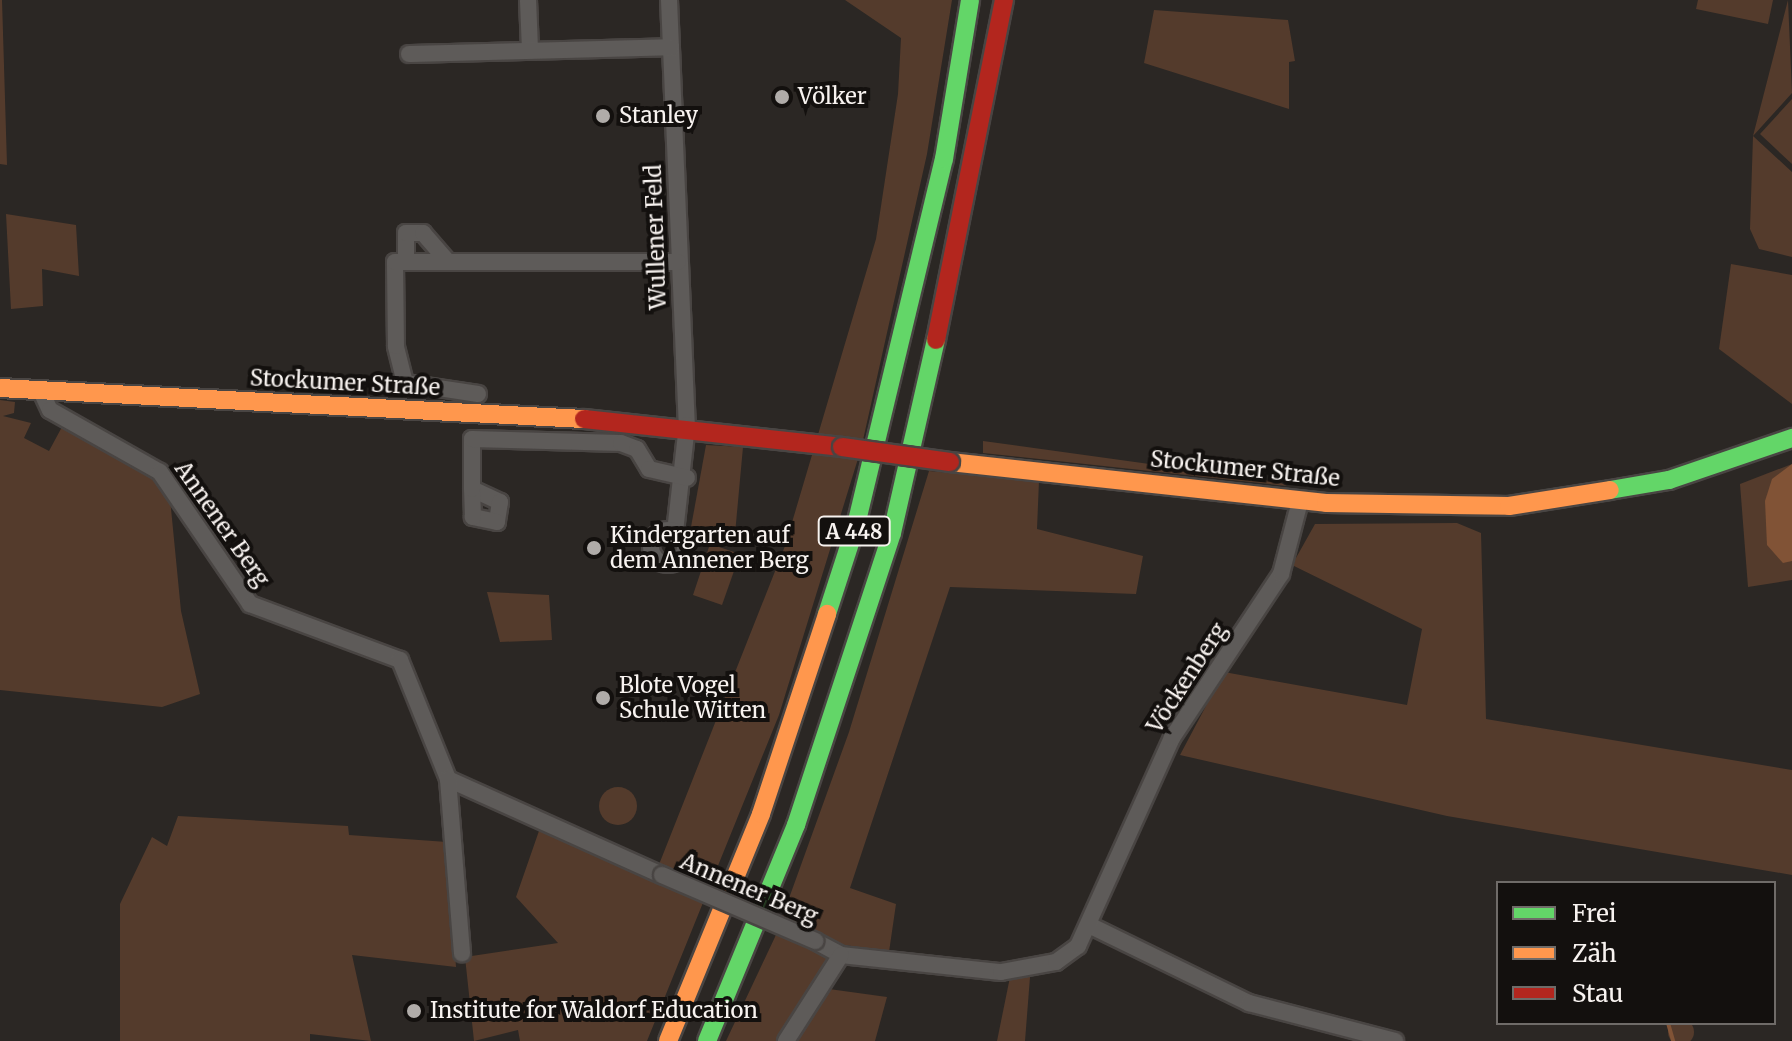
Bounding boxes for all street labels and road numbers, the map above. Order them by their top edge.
street label: Wullener Feld [640,164,672,310]
street label: Stockumer Straße [249,365,441,401]
street label: Stockumer Straße [1149,446,1341,492]
street label: Annener Berg [169,456,275,592]
road number: A 448 [816,515,892,547]
street label: Vöckenberg [1142,618,1232,738]
street label: Annener Berg [676,848,822,930]

